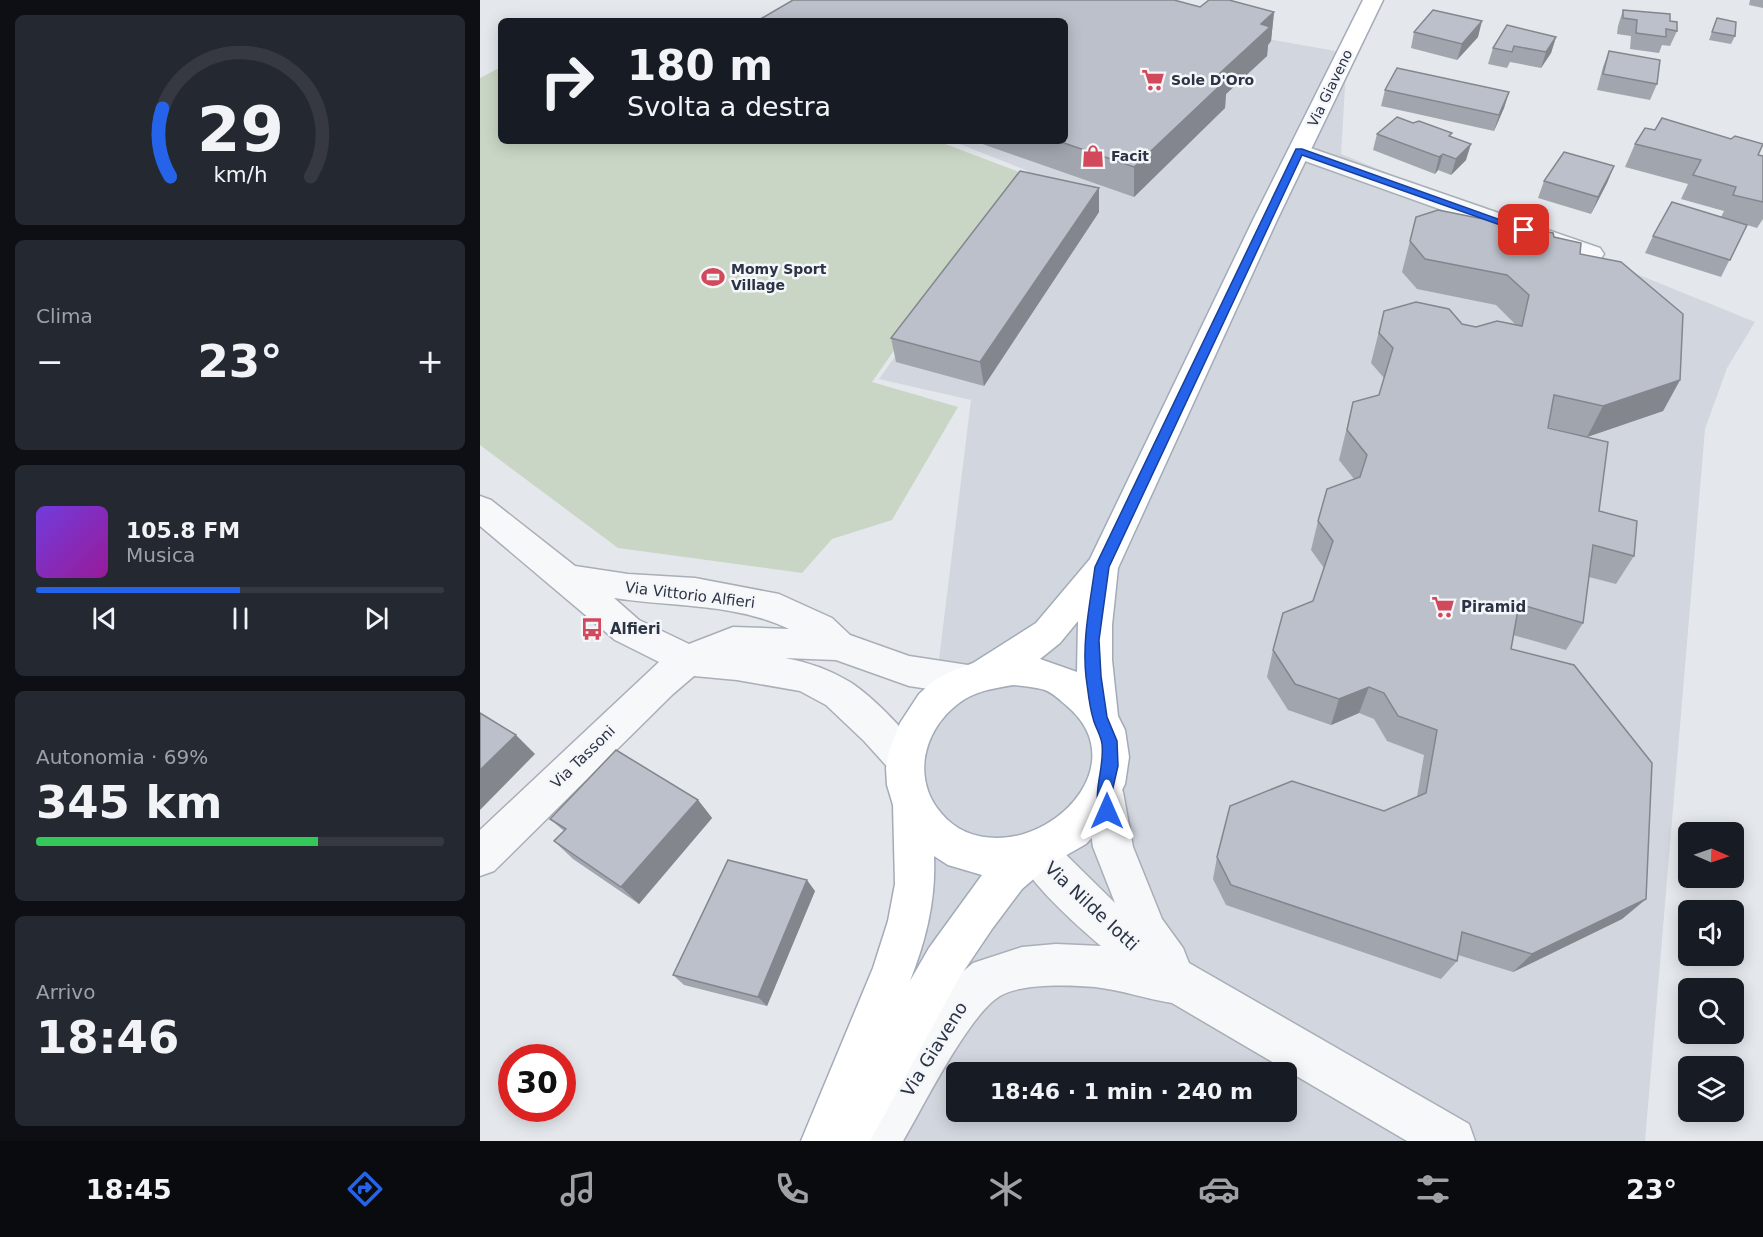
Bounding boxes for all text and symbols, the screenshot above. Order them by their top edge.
text: 180 m [627,41,773,90]
icon: right [528,42,606,120]
street label: Via Giaveno [1304,47,1356,129]
supermarket icon: Sole D'Oro [1140,67,1166,93]
place label: Sole D'Oro [1171,72,1255,88]
text: Svolta a destra [627,91,831,122]
text: 29 [197,93,283,166]
shop icon: Facit [1080,143,1106,169]
place label: Facit [1111,148,1149,164]
text: km/h [213,162,267,187]
pin [1498,204,1549,255]
icon: arrive [1507,213,1540,246]
place label: Momy Sport Village [731,261,827,293]
sports icon: Momy Sport Village [700,264,726,290]
text: Clima [36,304,93,328]
text: 23° [197,335,283,388]
text: − [36,342,64,381]
text: + [416,342,444,381]
text: 105.8 FM [126,518,240,543]
text: Musica [126,543,195,567]
street label: Via Vittorio Alfieri [624,578,756,612]
supermarket icon: Piramid [1430,594,1456,620]
place label: Piramid [1461,598,1526,616]
icon: previous [88,602,121,635]
icon: pause [224,602,257,635]
icon: next [360,602,393,635]
bus stop icon: Alfieri [579,616,605,642]
place label: Alfieri [610,620,661,638]
street label: Via Tassoni [547,722,619,792]
text: Autonomia · 69% [36,745,208,769]
text: 345 km [36,776,222,829]
position arrow [1075,779,1139,843]
north arrow [1678,822,1744,888]
map controls [1678,822,1744,1122]
street label: Via Nilde Iotti [1041,857,1143,955]
button: sound [1678,900,1744,966]
button: search [1678,978,1744,1044]
text: Arrivo [36,980,95,1004]
street label: Via Giaveno [897,998,971,1100]
text: 18:46 [36,1011,179,1064]
speed limit sign: 30 [498,1044,576,1122]
button: layers [1678,1056,1744,1122]
text: 18:46 · 1 min · 240 m [990,1079,1253,1104]
icon: directions [344,1168,386,1210]
icon: music [557,1168,599,1210]
icon: phone [771,1168,813,1210]
icon: climate [985,1168,1027,1210]
icon: car [1198,1168,1240,1210]
icon: filters [1412,1168,1454,1210]
text: 18:45 [86,1174,172,1205]
text: 23° [1626,1174,1677,1205]

